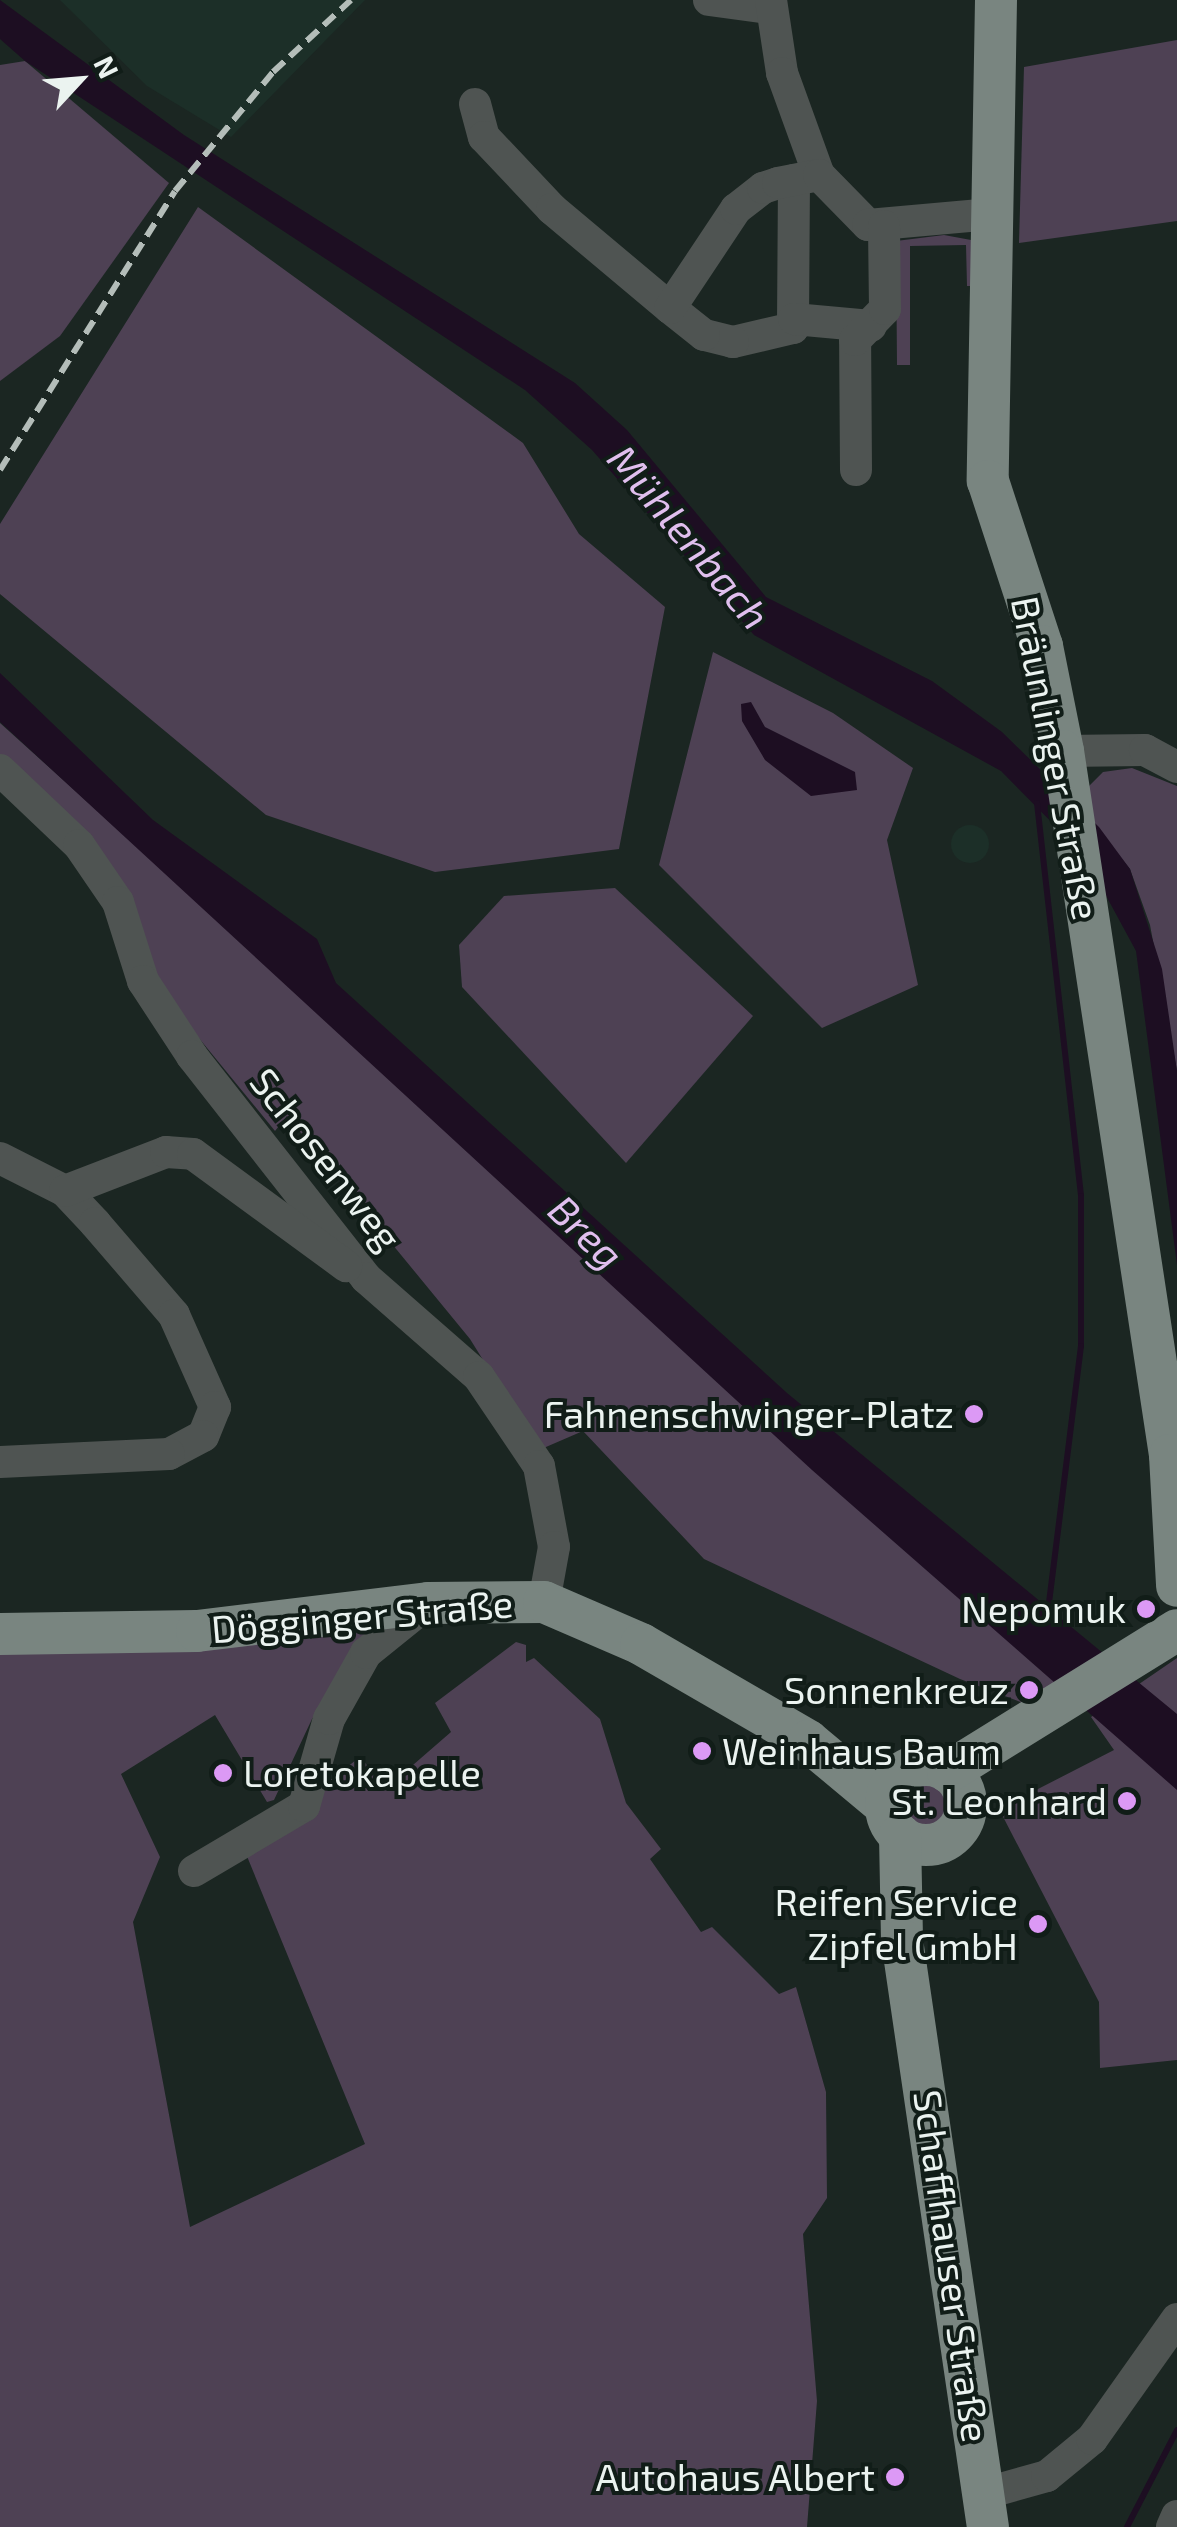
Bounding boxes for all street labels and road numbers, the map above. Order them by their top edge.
street label: Bräunlinger Straße [1002,592,1110,924]
street label: Schosenweg [241,1059,411,1259]
street label: Dögginger Straße [209,1580,515,1652]
street label: Schaffhauser Straße [905,2087,999,2445]

